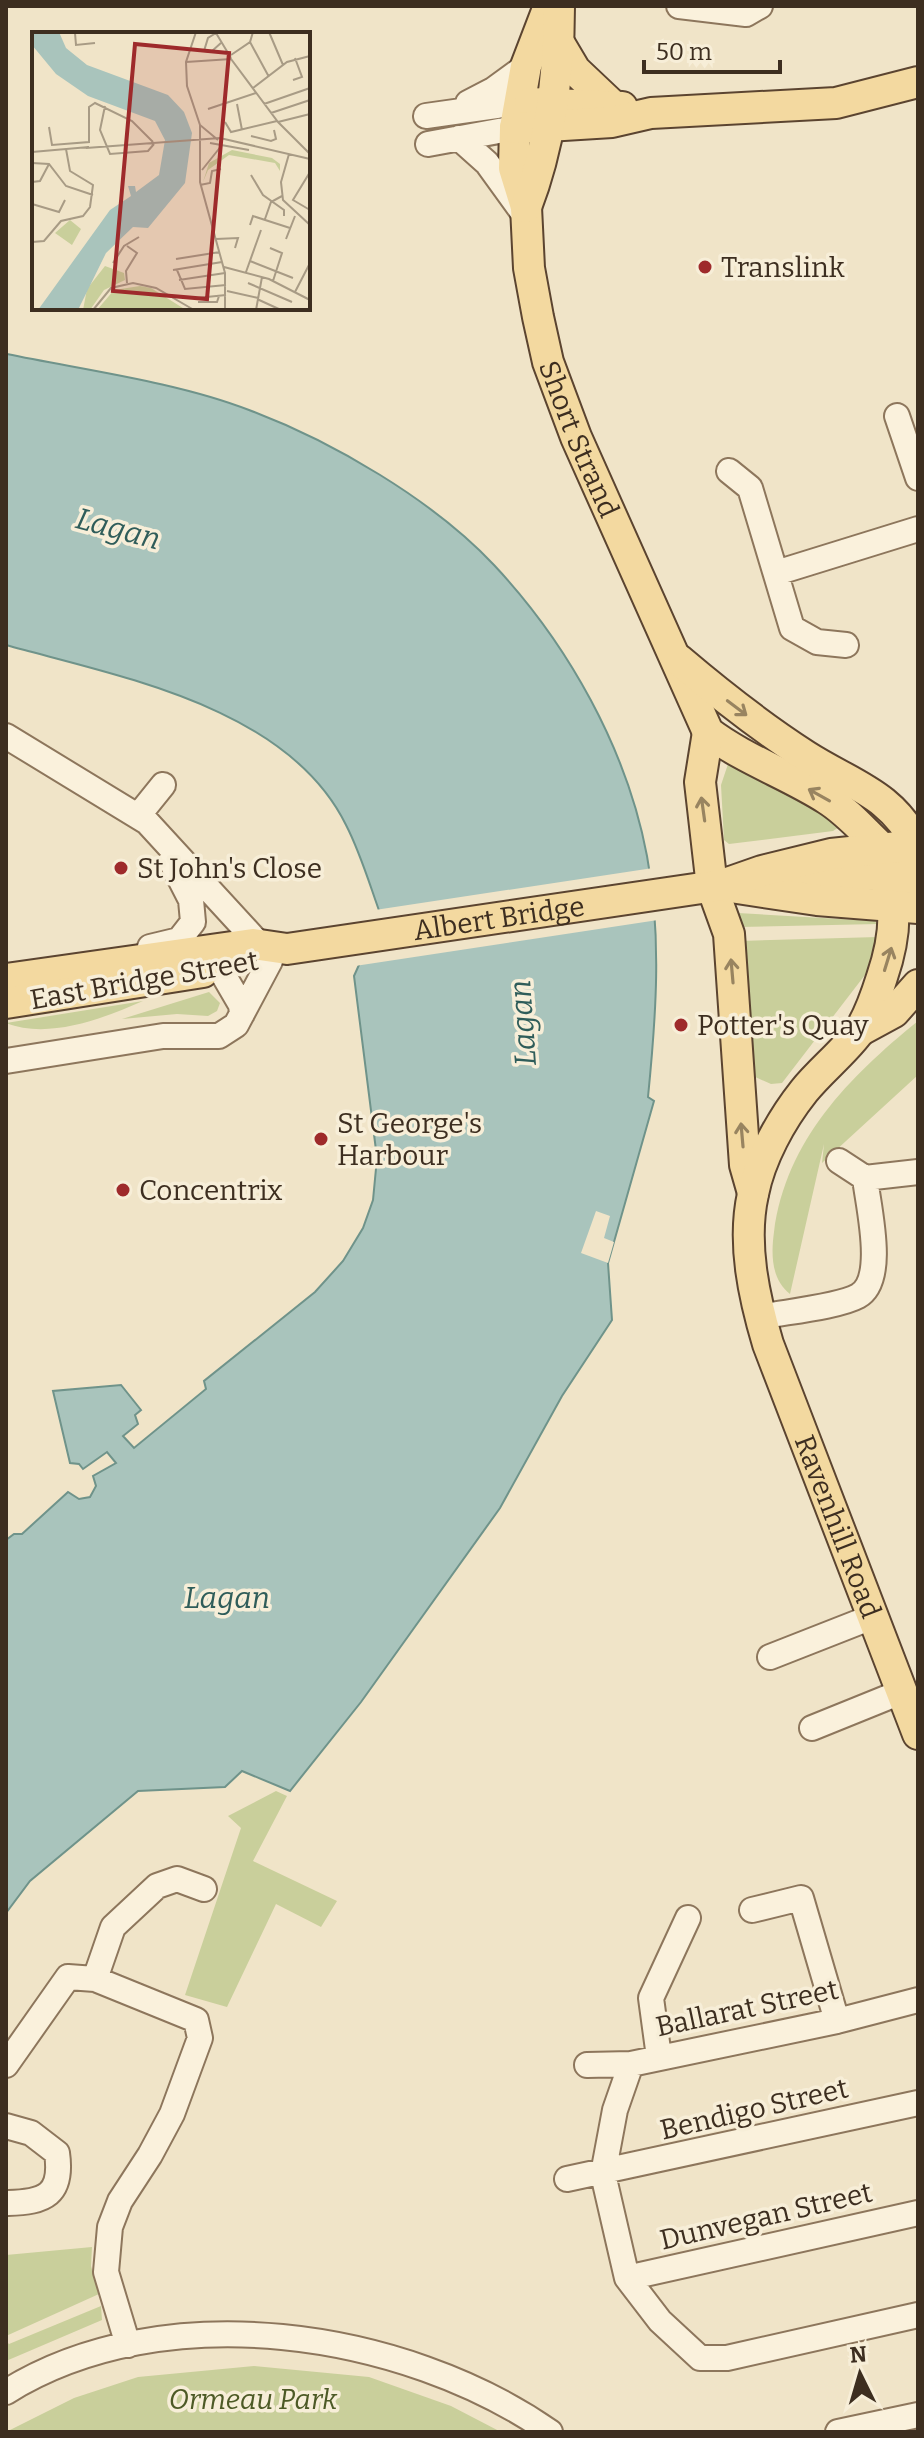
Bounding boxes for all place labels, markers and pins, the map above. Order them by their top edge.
place label: Translink [721,251,845,284]
marker: Translink [696,258,714,276]
place label: St John's Close [137,852,322,885]
marker: St John's Close [112,859,130,877]
place label: Potter's Quay [697,1009,869,1042]
marker: Potter's Quay [672,1016,690,1034]
place label: St George's Harbour [337,1107,482,1172]
marker: St George's Harbour [312,1130,330,1148]
place label: Concentrix [139,1174,283,1207]
marker: Concentrix [114,1181,132,1199]

